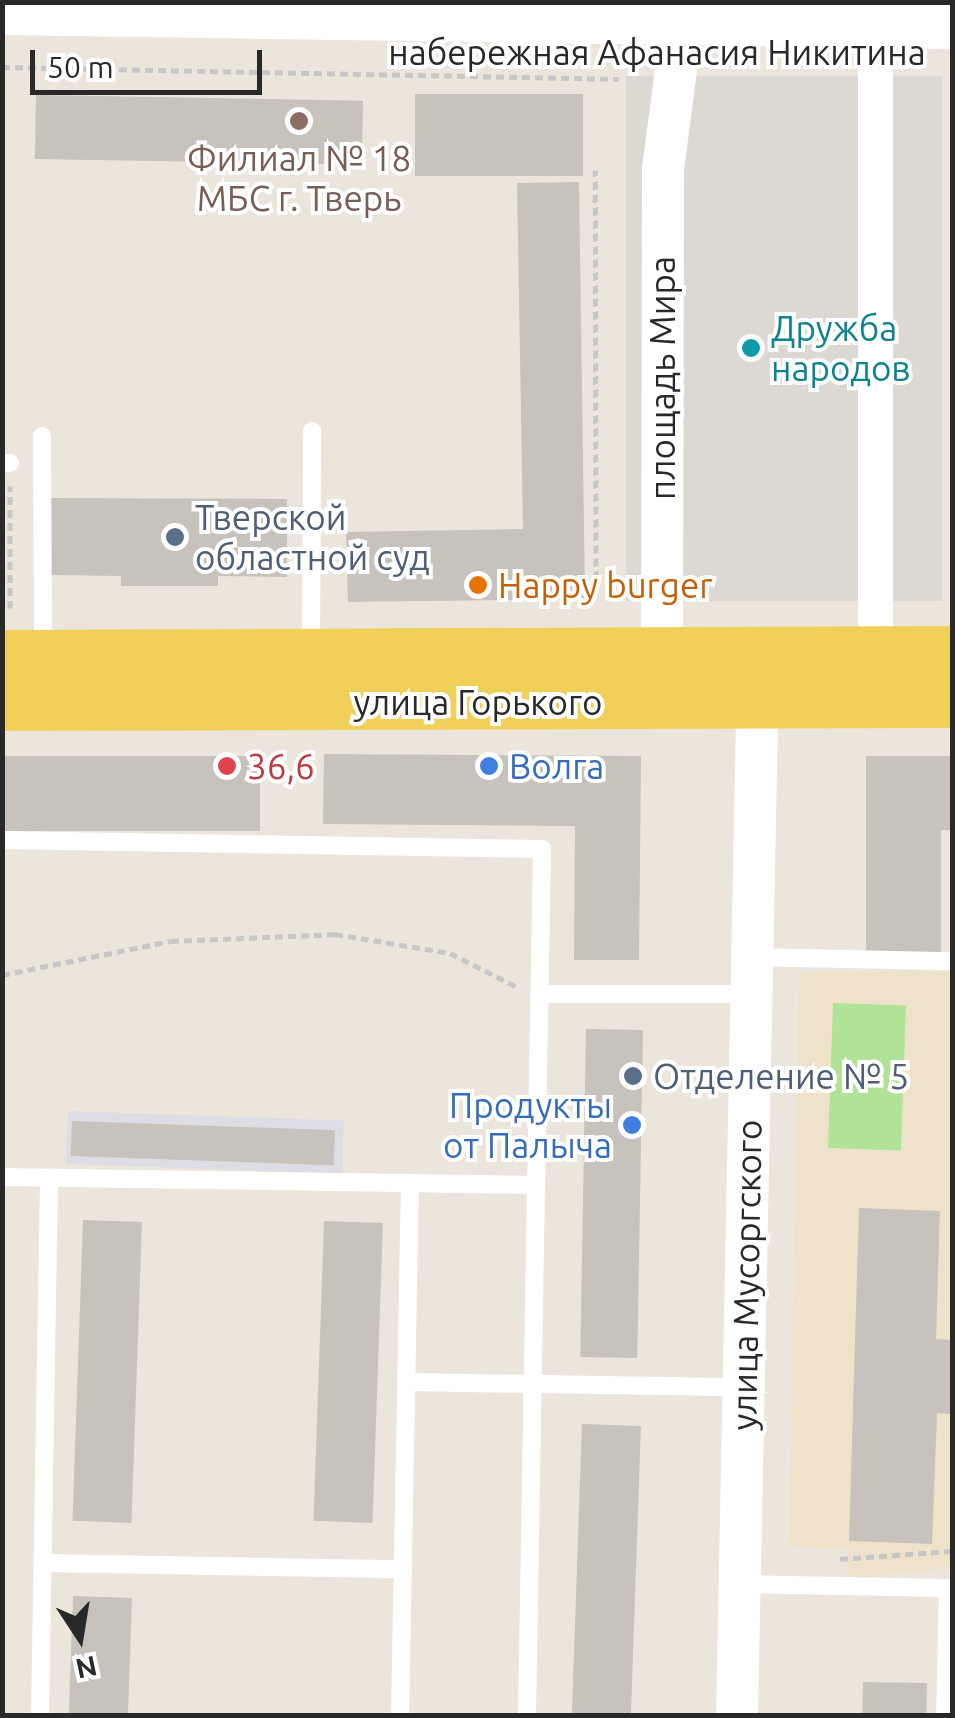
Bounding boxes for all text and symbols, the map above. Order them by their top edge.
scale bar [35,30,268,92]
street label: набережная Афанасия Никитина [388,31,926,73]
text: 50 m [47,50,114,84]
marker: Филиал № 18 МБС г. Тверь [288,110,310,132]
place label: Филиал № 18 МБС г. Тверь [187,137,411,219]
street label: площадь Мира [641,256,683,500]
place label: Дружба народов [771,307,911,389]
marker: Дружба народов [740,337,762,359]
place label: Тверской областной суд [195,496,430,578]
marker: Тверской областной суд [164,526,186,548]
place label: Happy burger [498,564,713,606]
marker: Happy burger [467,574,489,596]
street label: улица Горького [353,681,603,723]
place label: 36,6 [247,745,315,787]
place label: Волга [509,745,604,787]
marker: 36,6 [216,755,238,777]
marker: Волга [478,755,500,777]
place label: Отделение № 5 [653,1055,909,1097]
marker: Отделение № 5 [622,1065,644,1087]
place label: Продукты от Палыча [443,1084,612,1166]
marker: Продукты от Палыча [621,1114,643,1136]
street label: улица Мусоргского [722,1119,770,1431]
north arrow [30,1588,130,1688]
text: N [73,1650,100,1685]

